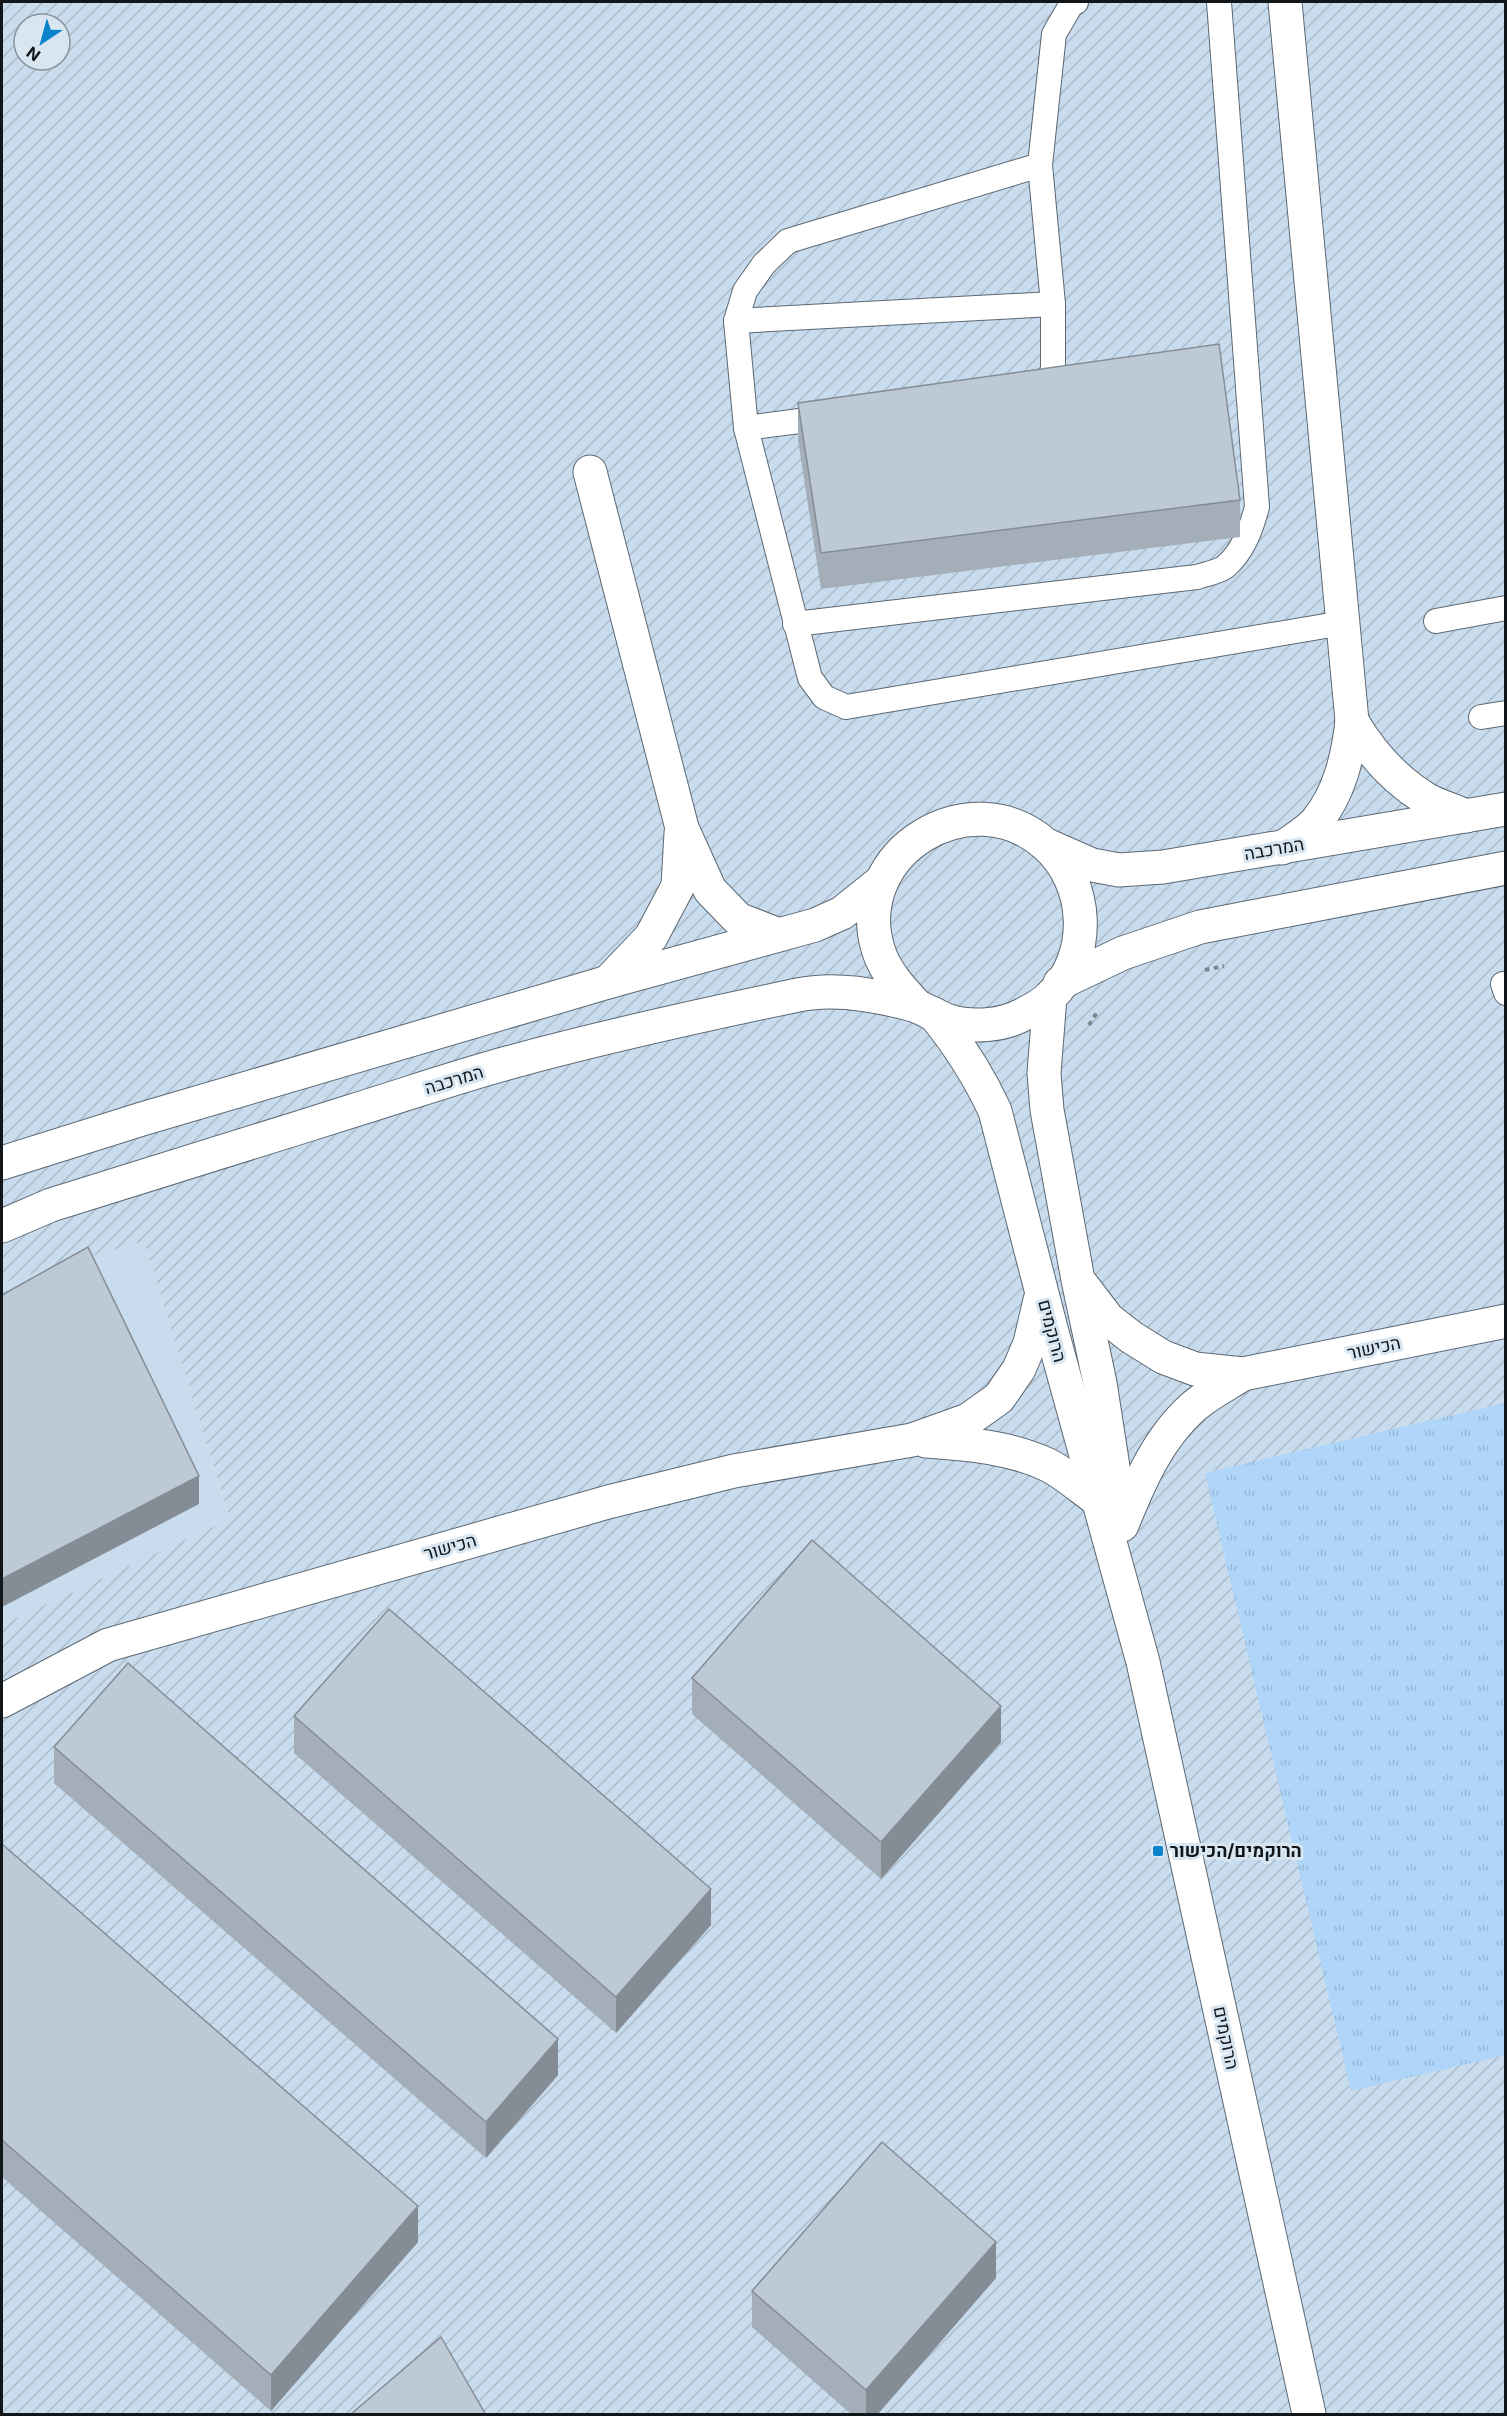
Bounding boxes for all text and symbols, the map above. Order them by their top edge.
north arrow [12,12,72,72]
text: N [22,42,44,66]
street label: המרכבה [1242,833,1306,864]
street label: המרכבה [422,1061,486,1098]
street label: הרוקמים [1034,1297,1071,1365]
street label: הכישור [1345,1332,1403,1363]
street label: הכישור [421,1529,479,1564]
place label: הרוקמים/הכישור [1170,1840,1302,1861]
marker: הרוקמים/הכישור [1151,1844,1165,1858]
street label: הרוקמים [1210,2004,1243,2071]

